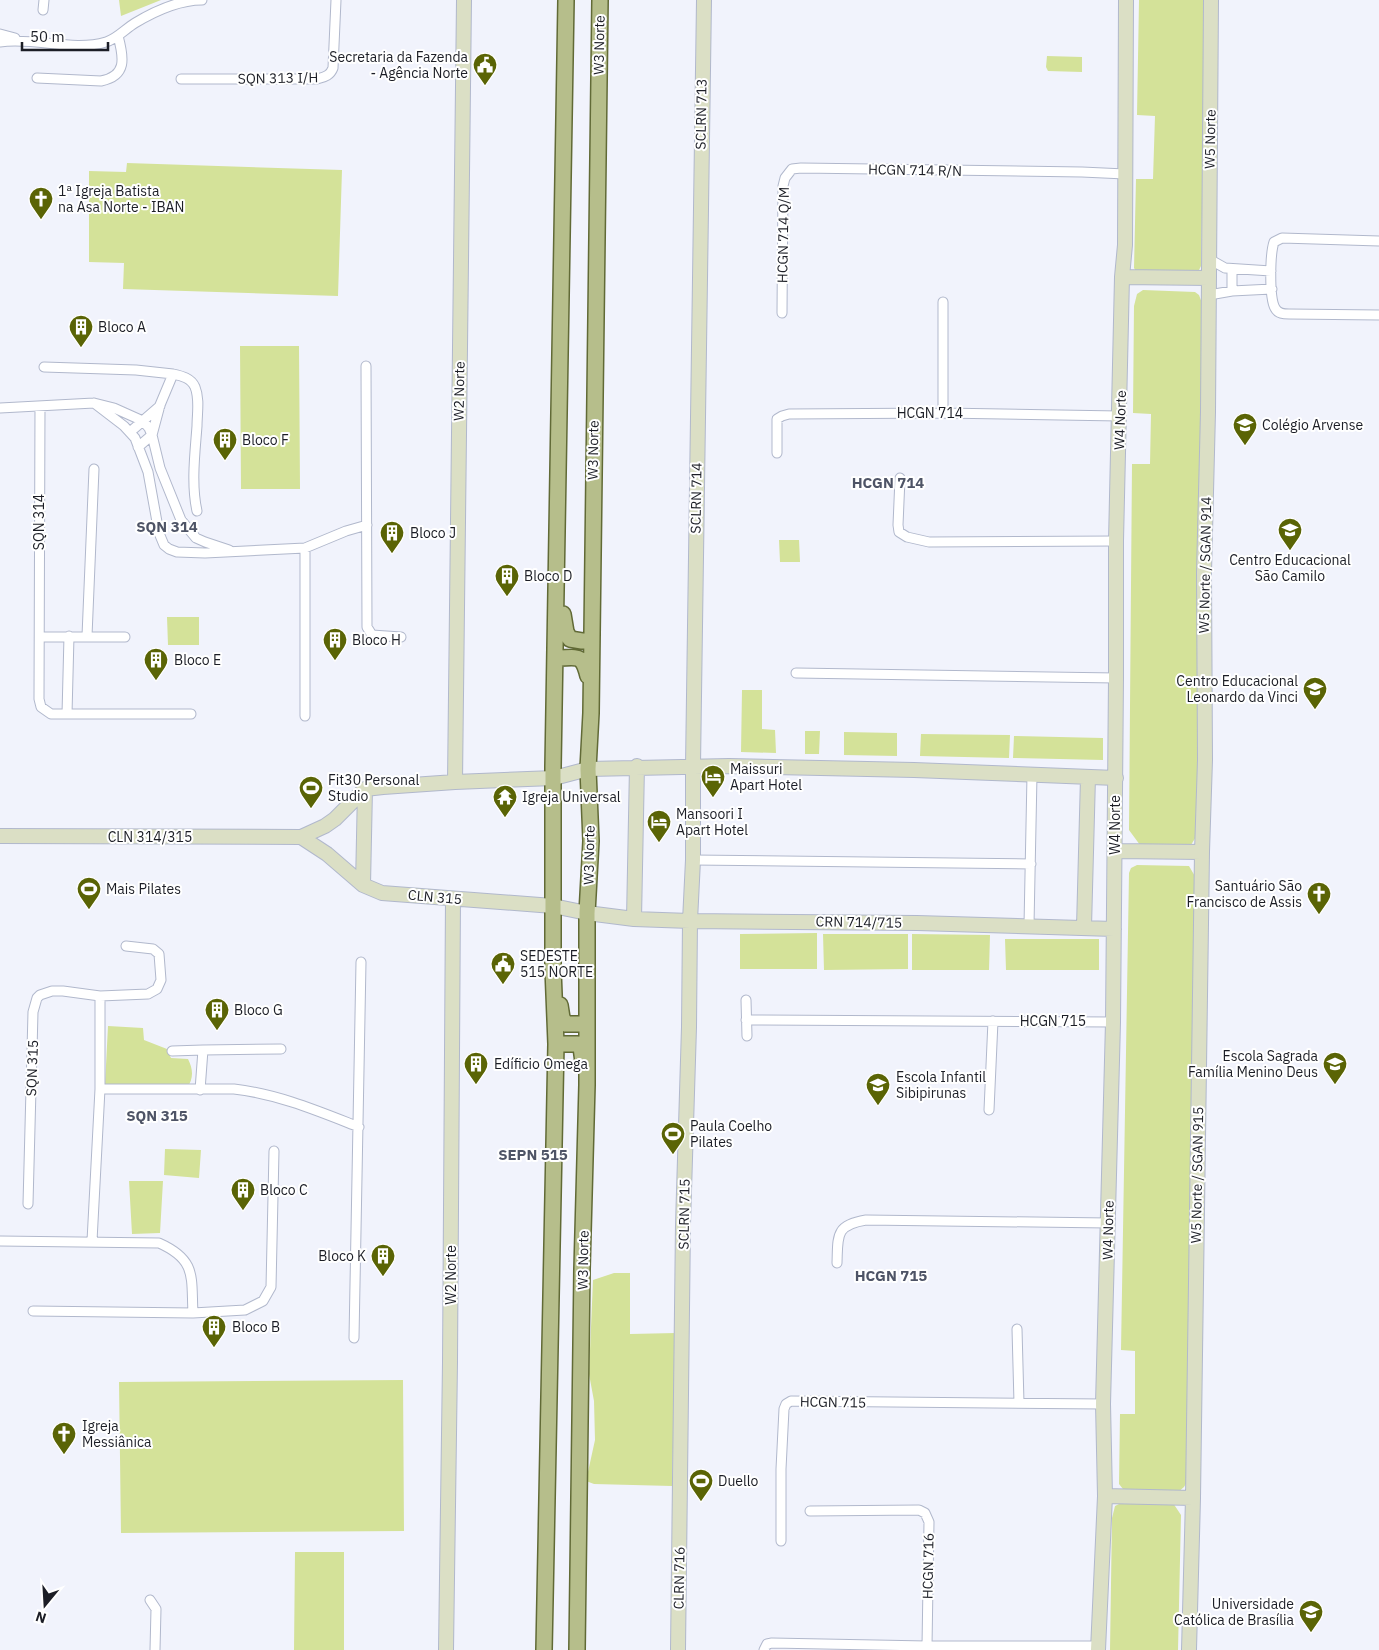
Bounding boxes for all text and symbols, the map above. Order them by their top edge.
street label: W3 Norte [589,15,609,75]
scale bar [22,20,109,52]
text: 50 m [30,27,65,46]
place label: Secretaria da Fazenda - Agência Norte [329,48,469,82]
public building icon: Secretaria da Fazenda - Agência Norte [472,52,498,86]
street label: SQN 313 I/H [238,68,318,88]
street label: SCLRN 713 [691,78,711,150]
street label: W5 Norte [1200,109,1220,169]
street label: HCGN 714 R/N [868,160,962,180]
place label: 1ª Igreja Batista na Asa Norte - IBAN [58,182,184,216]
church icon: 1ª Igreja Batista na Asa Norte - IBAN [28,186,54,220]
street label: HCGN 714 Q/M [773,187,793,283]
building icon: Bloco A [68,314,94,348]
place label: Bloco A [98,318,146,336]
street label: W2 Norte [449,361,469,421]
street label: W4 Norte [1110,390,1130,450]
street label: HCGN 714 [897,404,963,422]
school or university icon: Colégio Arvense [1232,412,1258,446]
place label: Colégio Arvense [1262,416,1364,434]
street label: W3 Norte [583,420,603,480]
building icon: Bloco F [212,427,238,461]
place label: Bloco F [242,431,289,449]
street label: SCLRN 714 [686,462,706,534]
district label: HCGN 714 [852,473,924,492]
street label: SQN 314 [30,494,48,550]
street label: W5 Norte / SGAN 914 [1195,496,1215,634]
district label: SQN 314 [136,517,198,536]
school or university icon: Centro Educacional São Camilo [1277,517,1303,551]
building icon: Bloco J [379,520,405,554]
place label: Bloco J [410,524,456,542]
place label: Centro Educacional São Camilo [1229,551,1351,585]
building icon: Bloco D [494,563,520,597]
place label: Bloco D [524,567,572,585]
building icon: Bloco H [322,627,348,661]
place label: Bloco H [352,631,401,649]
building icon: Bloco E [143,647,169,681]
place label: Bloco E [174,651,221,669]
place label: Centro Educacional Leonardo da Vinci [1176,672,1298,706]
school or university icon: Centro Educacional Leonardo da Vinci [1302,676,1328,710]
place label: Maissuri Apart Hotel [730,760,802,794]
hotel icon: Maissuri Apart Hotel [700,764,726,798]
place label: Fit30 Personal Studio [328,771,419,805]
sports icon: Fit30 Personal Studio [298,775,324,809]
temple icon: Igreja Universal [492,784,518,818]
place label: Igreja Universal [522,788,621,806]
street label: W4 Norte [1106,795,1124,855]
place label: Mansoori I Apart Hotel [676,805,748,839]
hotel icon: Mansoori I Apart Hotel [646,809,672,843]
street label: W3 Norte [579,825,599,885]
street label: CLN 314/315 [108,828,192,846]
sports icon: Mais Pilates [76,876,102,910]
place label: Santuário São Francisco de Assis [1187,877,1302,911]
place label: Mais Pilates [106,880,181,898]
church icon: Santuário São Francisco de Assis [1306,881,1332,915]
street label: CLN 315 [407,886,463,908]
street label: CRN 714/715 [816,912,902,932]
place label: SEDESTE 515 NORTE [520,947,593,981]
public building icon: SEDESTE 515 NORTE [490,951,516,985]
building icon: Bloco G [204,997,230,1031]
place label: Bloco G [234,1001,283,1019]
street label: HCGN 715 [1020,1012,1086,1030]
street label: SQN 315 [22,1039,42,1097]
place label: Escola Sagrada Família Menino Deus [1188,1047,1319,1081]
building icon: Edíficio Omega [463,1051,489,1085]
school or university icon: Escola Sagrada Família Menino Deus [1322,1051,1348,1085]
place label: Edíficio Omega [494,1055,588,1073]
place label: Escola Infantil Sibipirunas [896,1068,986,1102]
school or university icon: Escola Infantil Sibipirunas [865,1072,891,1106]
district label: SQN 315 [126,1106,188,1125]
street label: W5 Norte / SGAN 915 [1187,1106,1207,1244]
place label: Paula Coelho Pilates [690,1117,772,1151]
sports icon: Paula Coelho Pilates [660,1121,686,1155]
district label: SEPN 515 [498,1145,568,1164]
building icon: Bloco C [230,1177,256,1211]
street label: SCLRN 715 [674,1178,694,1250]
place label: Bloco C [260,1181,308,1199]
street label: W4 Norte [1098,1200,1118,1260]
street label: W3 Norte [573,1230,593,1290]
building icon: Bloco K [370,1243,396,1277]
street label: W2 Norte [442,1245,460,1305]
place label: Bloco K [318,1247,366,1265]
district label: HCGN 715 [855,1266,927,1285]
building icon: Bloco B [201,1314,227,1348]
place label: Bloco B [232,1318,280,1336]
street label: HCGN 715 [800,1392,866,1412]
place label: Igreja Messiânica [82,1417,152,1451]
church icon: Igreja Messiânica [51,1421,77,1455]
sports icon: Duello [688,1468,714,1502]
place label: Duello [718,1472,759,1490]
street label: HCGN 716 [918,1533,938,1599]
street label: CLRN 716 [669,1546,689,1610]
north arrow [20,1580,70,1630]
place label: Universidade Católica de Brasília [1174,1595,1295,1629]
school or university icon: Universidade Católica de Brasília [1298,1599,1324,1633]
text: N [33,1607,49,1627]

